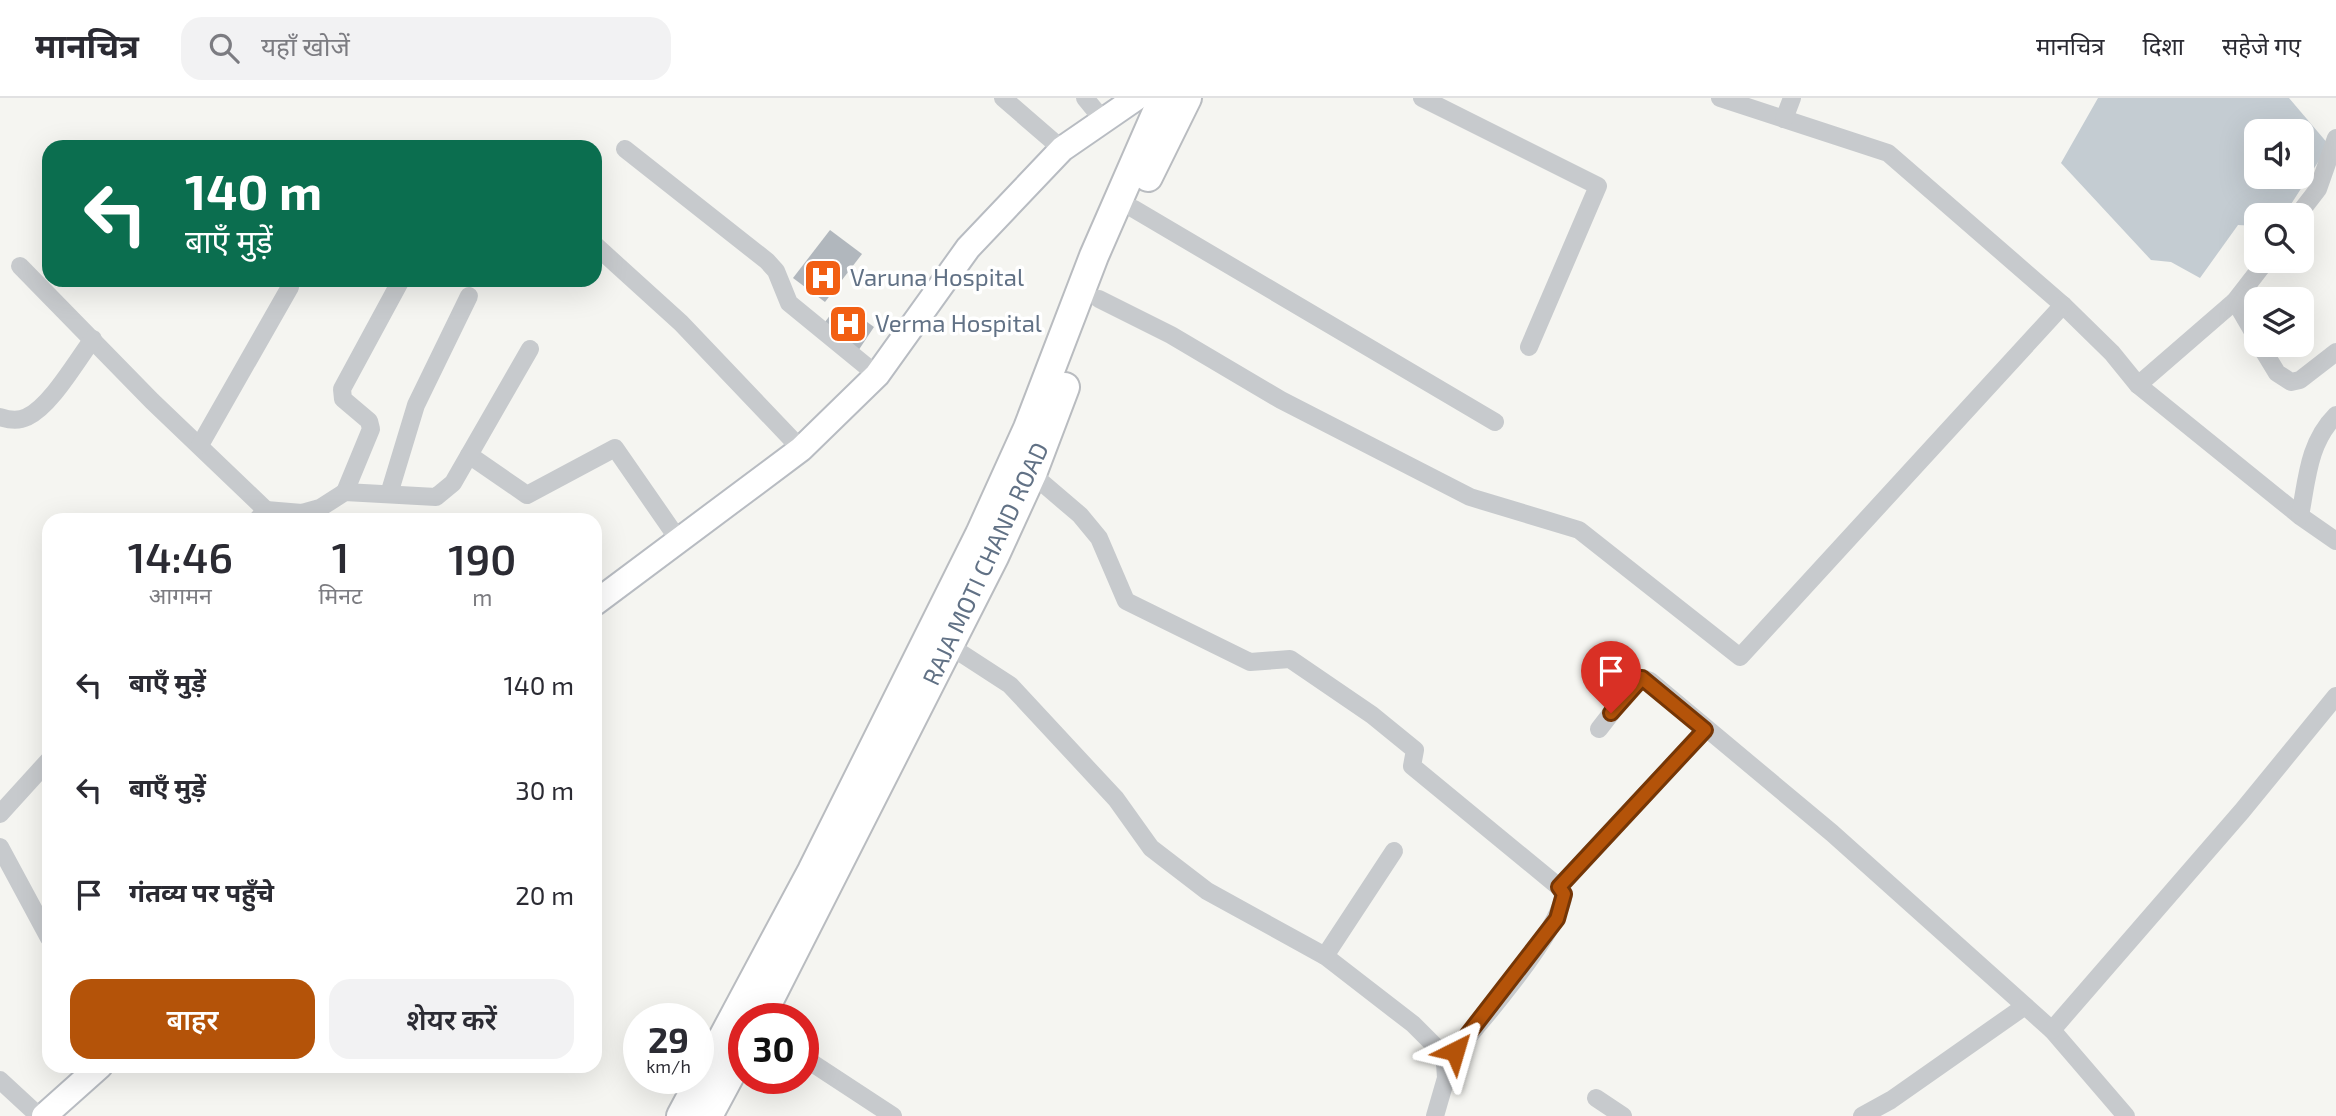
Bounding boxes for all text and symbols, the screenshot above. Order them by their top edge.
search box [181,17,671,80]
text: मानचित्र [35,25,139,65]
icon: search [205,29,243,67]
text: यहाँ खोजें [261,30,350,61]
text: मानचित्र [2036,31,2105,60]
text: दिशा [2143,31,2184,60]
text: सहेजे गए [2222,31,2301,60]
map controls [2244,119,2314,357]
button: sound [2244,119,2314,189]
text: 140 m [185,161,322,220]
icon: left [70,168,161,259]
button: search [2244,203,2314,273]
text: बाएँ मुड़ें [185,221,273,259]
hospital icon: Varuna Hospital [802,257,844,299]
place label: Varuna Hospital [850,262,1024,291]
button: layers [2244,287,2314,357]
hospital icon: Verma Hospital [827,303,869,345]
place label: Verma Hospital [875,308,1042,337]
street label: RAJA MOTI CHAND ROAD [916,437,1054,689]
text: 14:46 [128,531,233,581]
text: 1 [332,531,349,581]
text: 190 [448,533,516,583]
text: आगमन [149,581,212,609]
text: मिनट [319,581,363,609]
text: m [472,583,492,611]
pin [1581,641,1641,713]
icon: arrive [1592,652,1630,690]
icon: left [70,666,108,704]
text: बाएँ मुड़ें [129,666,206,697]
text: 140 m [503,669,574,700]
icon: left [70,771,108,809]
text: बाएँ मुड़ें [129,771,206,802]
text: 30 m [515,774,574,805]
icon: arrive [70,876,108,914]
text: गंतव्य पर पहुँचे [129,876,274,907]
text: 20 m [515,879,574,910]
button: बाहर [70,979,315,1059]
button: शेयर करें [329,979,574,1059]
speed limit sign: 30 [728,1003,819,1094]
position arrow [1418,1014,1492,1088]
text: 29 [648,1018,689,1060]
text: km/h [646,1055,691,1077]

